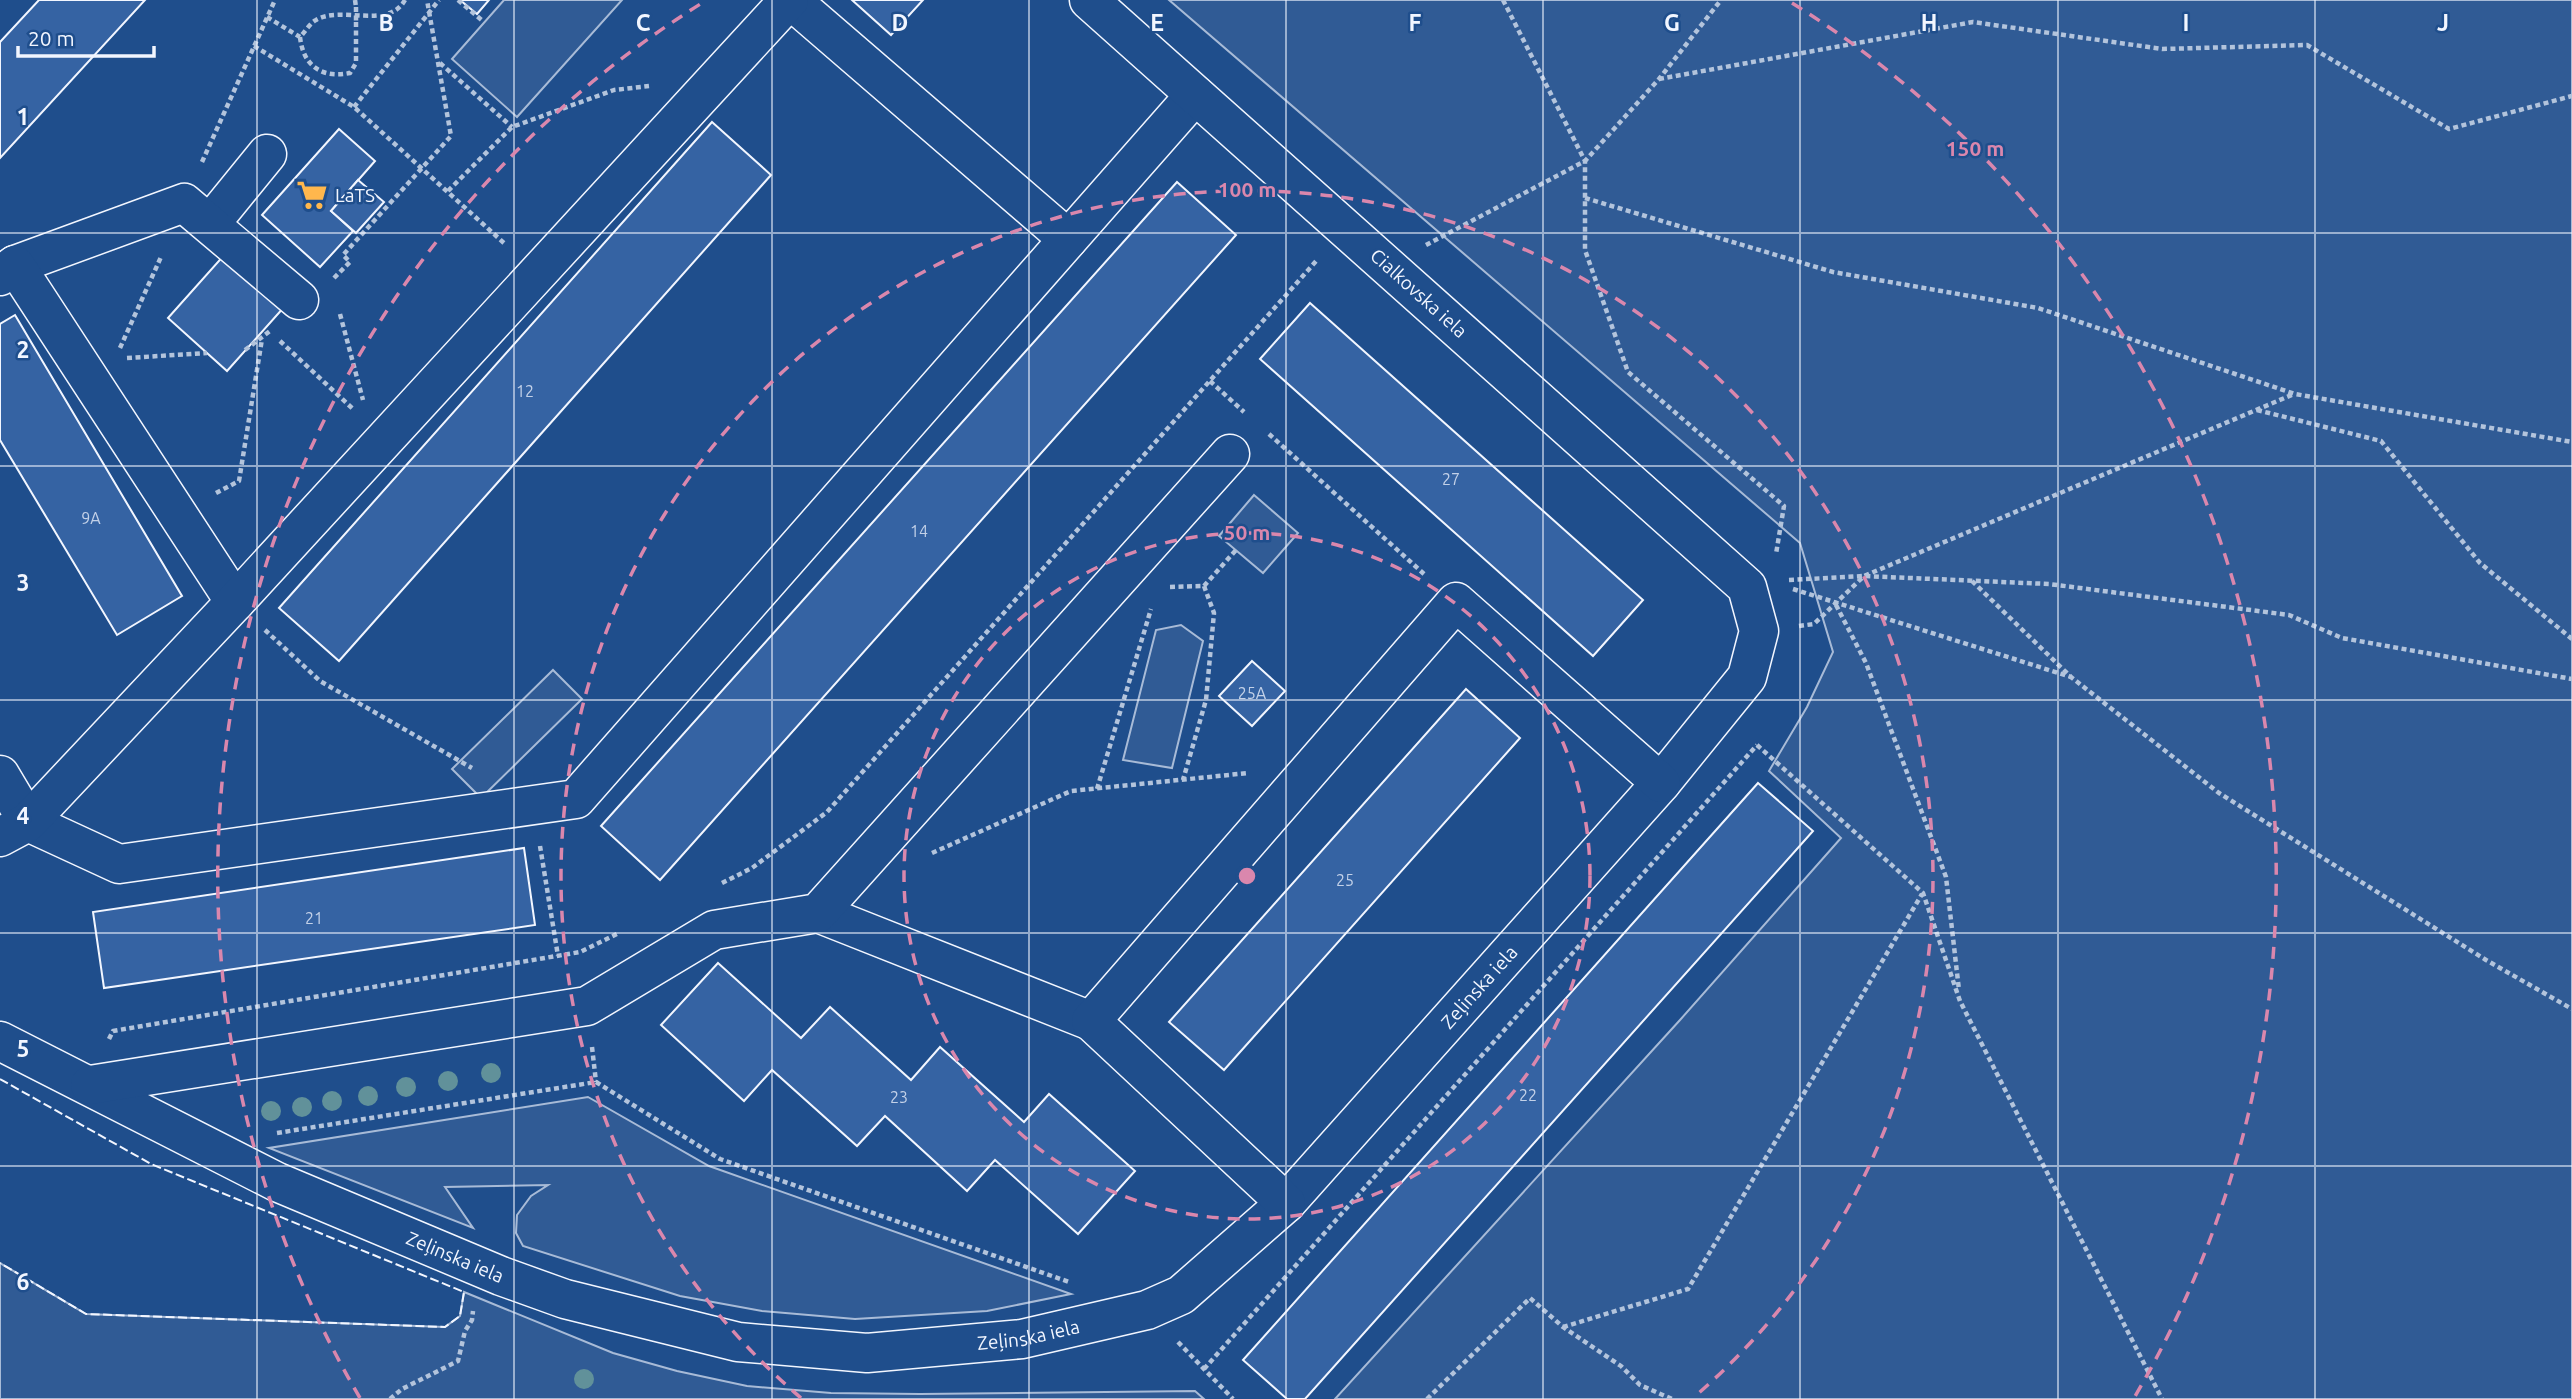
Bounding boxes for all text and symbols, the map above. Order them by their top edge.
text: B [378,10,394,35]
text: C [636,10,651,35]
text: D [892,10,908,35]
text: E [1150,10,1164,35]
text: F [1409,10,1422,35]
text: G [1664,10,1680,35]
text: H [1921,10,1937,35]
text: I [2183,10,2189,35]
text: J [2437,10,2449,35]
scale bar [18,14,154,58]
text: 20 m [28,26,75,50]
text: 1 [17,104,29,129]
text: 150 m [1946,136,2004,160]
text: 100 m [1218,177,1276,201]
supermarket icon: LaTS [295,178,329,212]
place label: LaTS [335,184,375,206]
street label: Cialkovska iela [1366,244,1472,342]
text: 2 [17,337,29,362]
house number: 12 [516,382,534,400]
house number: 27 [1442,470,1460,488]
house number: 9A [81,509,101,527]
text: 50 m [1224,520,1270,544]
house number: 14 [910,522,928,540]
text: 3 [17,570,29,595]
house number: 25A [1238,684,1267,702]
text: 4 [17,803,30,828]
centre of rings [1235,864,1259,888]
house number: 25 [1336,871,1354,889]
house number: 21 [305,909,323,927]
street label: Zeļinska iela [1436,941,1522,1033]
text: 5 [17,1036,29,1061]
house number: 22 [1519,1086,1537,1104]
house number: 23 [890,1088,908,1106]
street label: Zeļinska iela [403,1227,507,1287]
text: 6 [17,1269,30,1294]
street label: Zeļinska iela [976,1315,1082,1354]

